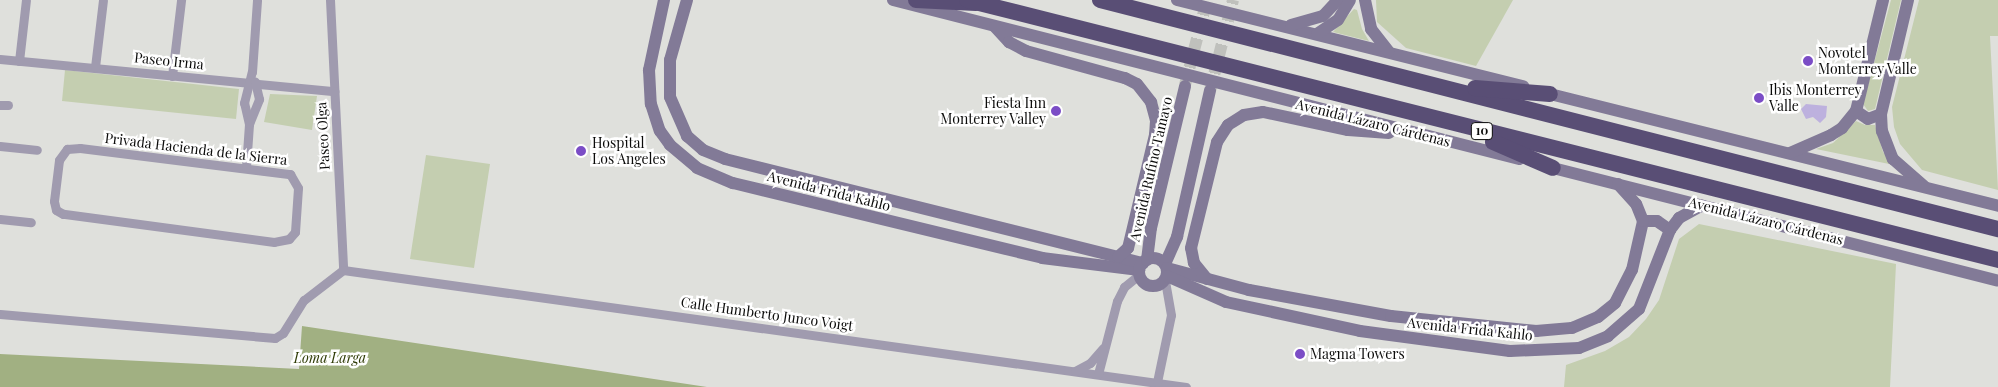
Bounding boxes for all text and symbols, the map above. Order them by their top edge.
place label: Novotel Monterrey Valle [1818,45,1918,78]
street label: Paseo Irma [133,49,205,73]
marker: Novotel Monterrey Valle [1802,55,1814,67]
place label: Ibis Monterrey Valle [1769,82,1862,114]
marker: Ibis Monterrey Valle [1753,92,1765,104]
place label: Fiesta Inn Monterrey Valley [940,95,1046,128]
street label: Avenida Rufino Tamayo [1126,95,1176,243]
street label: Avenida Lázaro Cárdenas [1294,96,1452,150]
street label: Paseo Olga [313,102,333,170]
marker: Fiesta Inn Monterrey Valley [1050,105,1062,117]
road number: 10 [1471,122,1493,140]
street label: Privada Hacienda de la Sierra [103,129,289,169]
place label: Hospital Los Angeles [592,135,666,168]
marker: Hospital Los Angeles [574,144,588,158]
street label: Avenida Frida Kahlo [766,168,892,214]
street label: Avenida Lázaro Cárdenas [1687,194,1845,248]
street label: Calle Humberto Junco Voigt [680,294,854,334]
street label: Avenida Frida Kahlo [1406,314,1534,344]
place label: Magma Towers [1310,346,1405,362]
marker: Magma Towers [1294,348,1306,360]
park label: Loma Larga [294,350,366,366]

